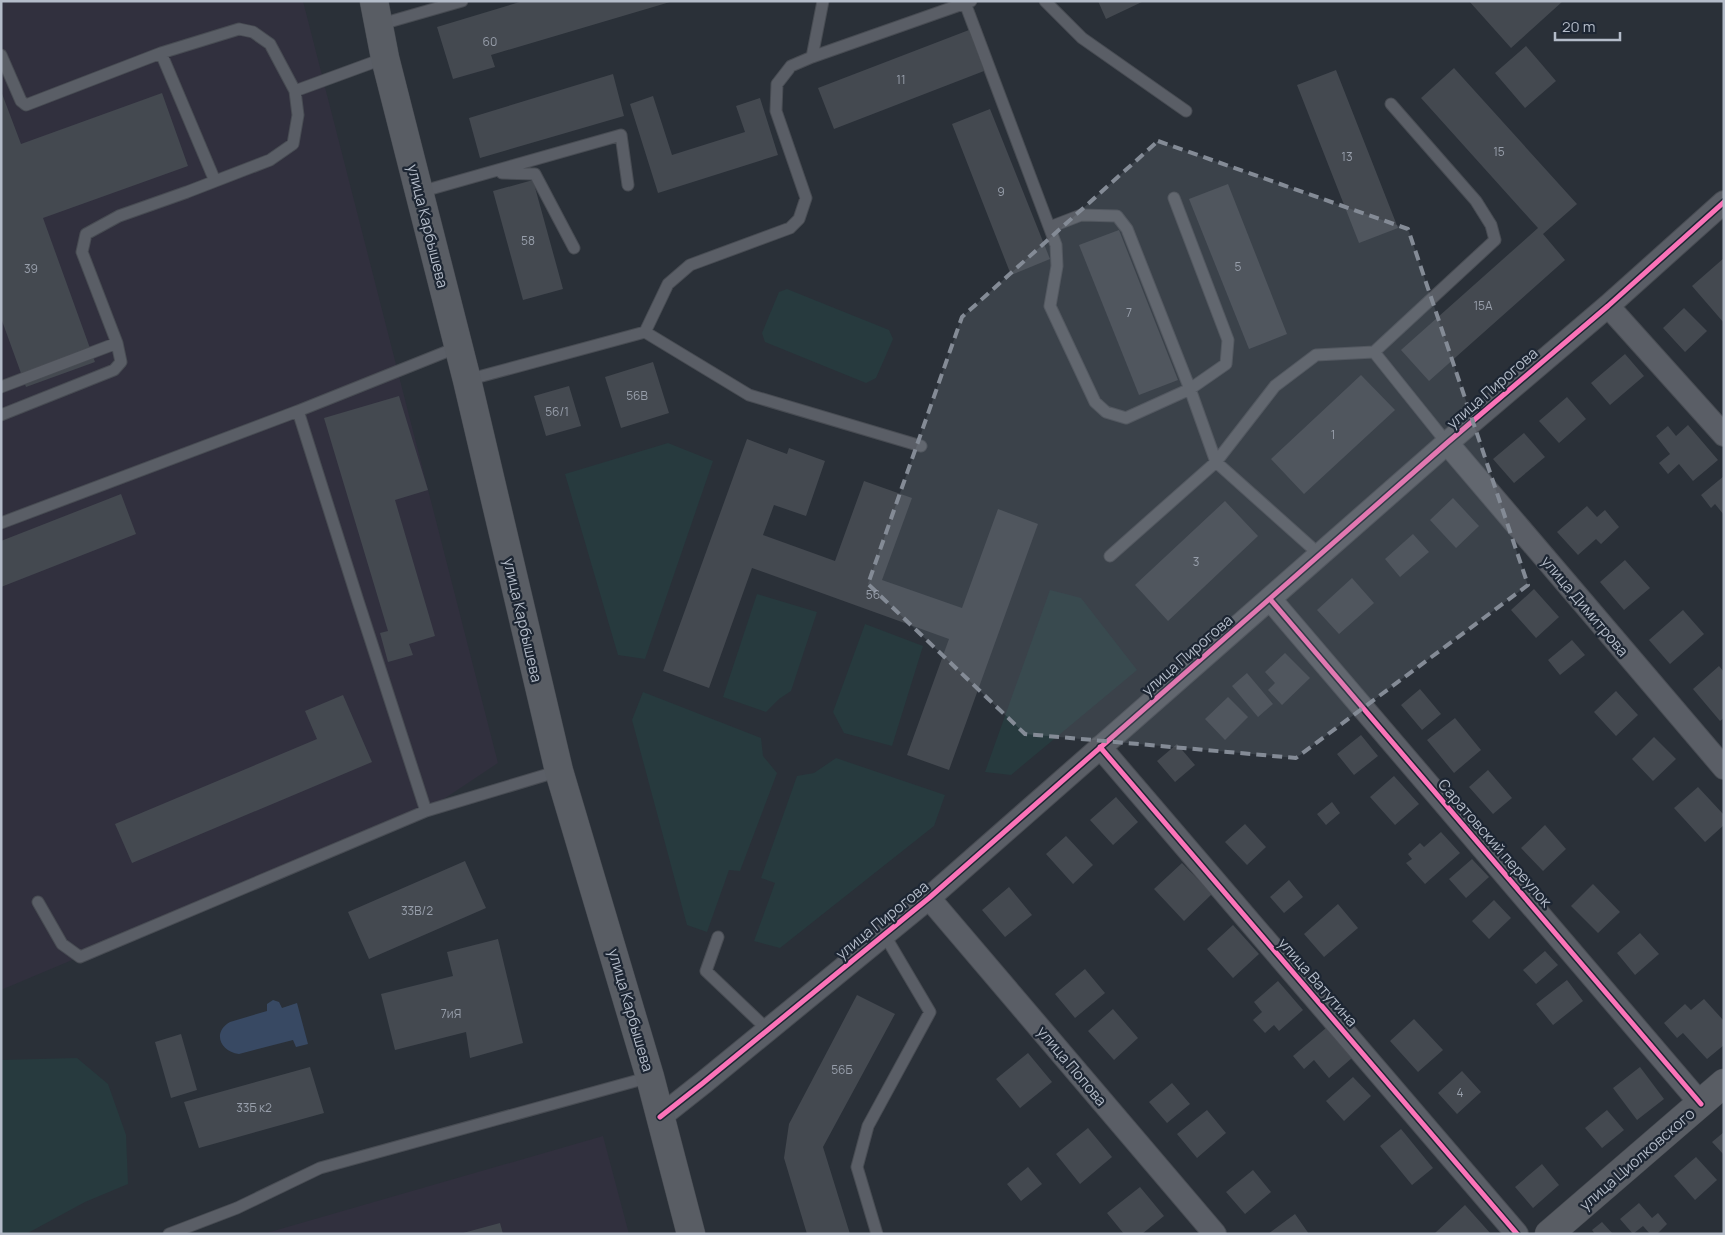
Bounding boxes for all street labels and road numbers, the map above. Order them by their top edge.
street label: улица Карбышева [402,162,454,290]
street label: улица Пирогова [1442,343,1542,433]
street label: улица Димитрова [1537,551,1633,661]
street label: улица Карбышева [499,556,547,684]
street label: улица Пирогова [1137,610,1237,700]
street label: Саратовский переулок [1433,774,1557,912]
street label: улица Пирогова [831,876,933,964]
street label: улица Ватутина [1273,933,1363,1031]
street label: улица Карбышева [603,946,659,1074]
street label: улица Попова [1032,1022,1112,1110]
street label: улица Циолковского [1575,1103,1699,1215]

